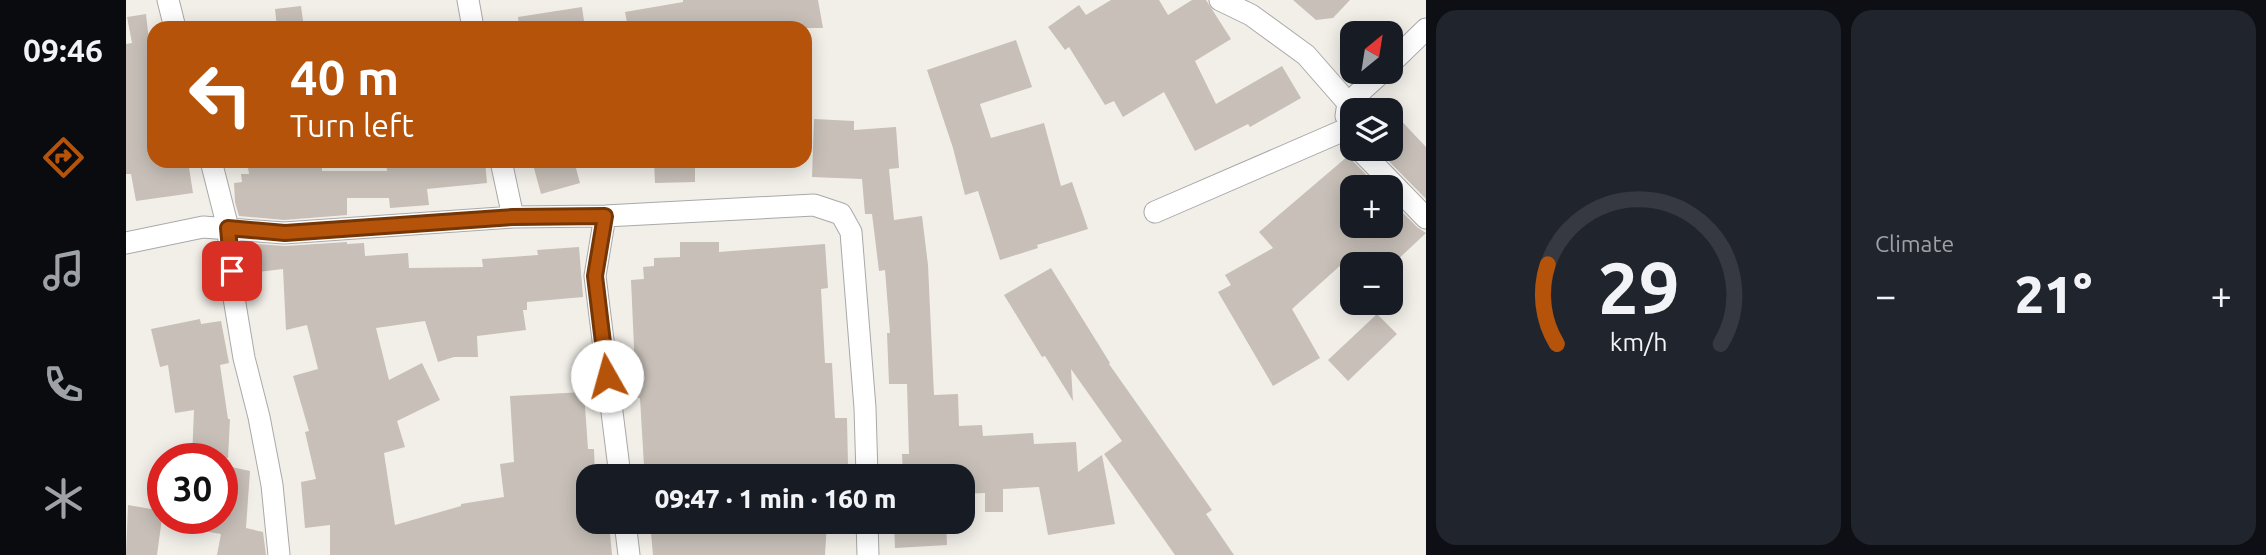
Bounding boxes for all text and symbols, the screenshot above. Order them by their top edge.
north arrow [1340,21,1404,84]
map controls [1340,21,1403,315]
text: 09:46 [23,32,103,68]
icon: left [175,49,266,140]
text: 40 m [290,49,399,104]
button: layers [1340,98,1403,161]
text: Turn left [290,107,414,143]
icon: directions [39,133,88,182]
button: + [1340,175,1403,238]
text: Climate [1875,231,1954,256]
pin [202,241,262,301]
icon: music [39,246,88,295]
text: 29 [1597,246,1680,328]
icon: arrive [213,252,251,290]
button: − [1340,252,1403,315]
text: 21° [2015,265,2092,323]
text: − [1875,274,1896,316]
text: + [2211,274,2232,316]
text: km/h [1610,327,1667,355]
position arrow [570,339,644,413]
icon: phone [39,360,88,409]
speed limit sign: 30 [147,443,238,534]
icon: climate [39,474,88,523]
text: 09:47 · 1 min · 160 m [655,484,896,513]

